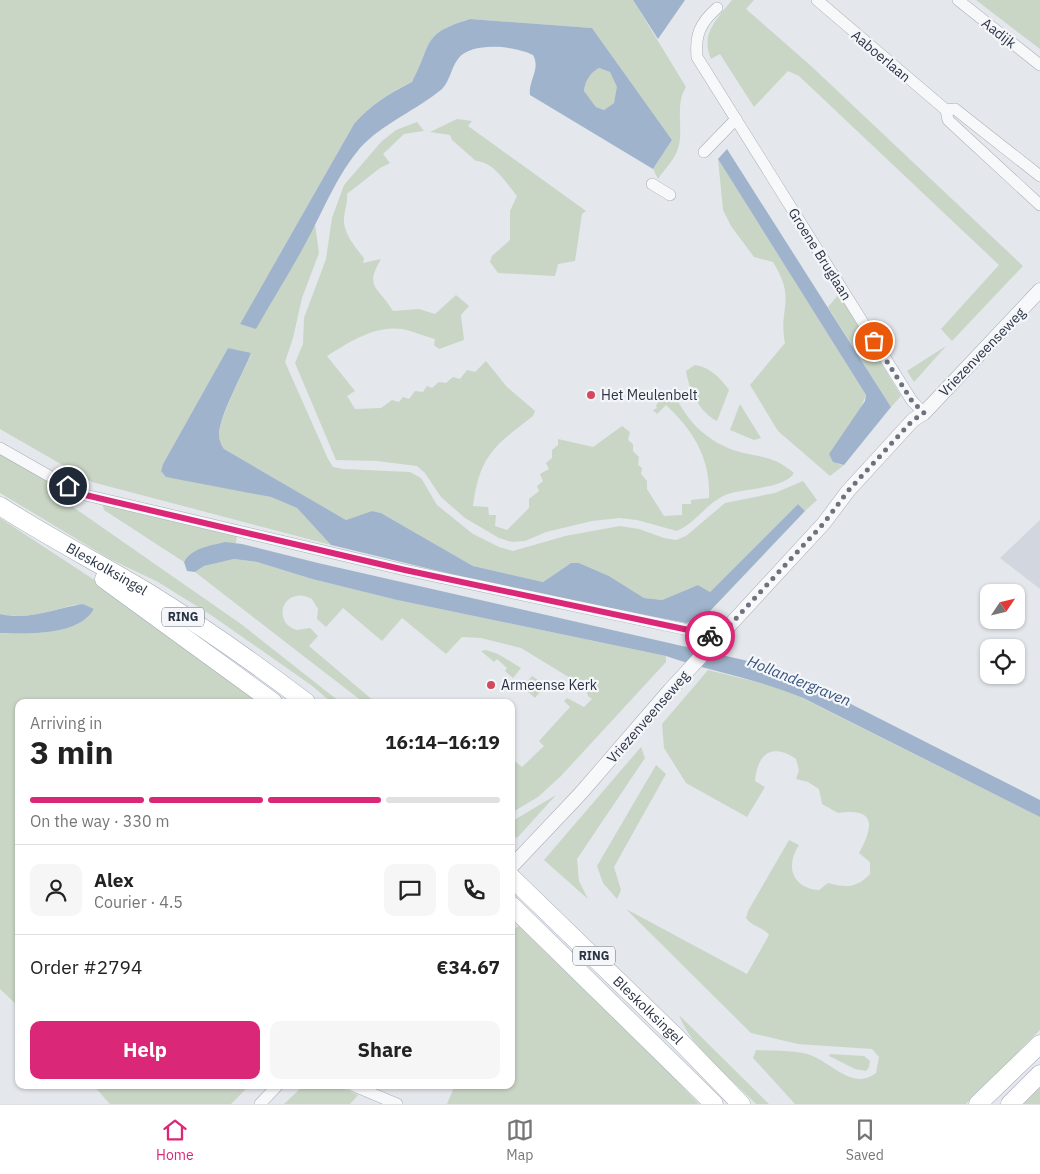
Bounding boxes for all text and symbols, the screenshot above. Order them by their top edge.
street label: Aadijk [978,14,1020,52]
street label: Aaboerlaan [848,26,914,86]
street label: Groene Bruglaan [784,204,856,304]
street label: Vriezenveenseweg [935,303,1029,400]
pin [853,320,895,362]
icon: bag [860,327,888,355]
place label: Het Meulenbelt [601,386,698,404]
marker: Het Meulenbelt [585,389,597,401]
pin [47,465,89,507]
icon: home [54,472,82,500]
street label: Bleskolksingel [63,539,151,599]
north arrow [980,584,1025,629]
map controls [980,584,1025,684]
road number: RING [162,608,204,626]
courier [685,611,735,661]
icon: bike [696,622,724,650]
button: locate [980,639,1025,684]
water label: Hollandergraven [745,651,854,710]
street label: Vriezenveenseweg [603,667,693,767]
place label: Armeense Kerk [501,676,598,694]
marker: Armeense Kerk [485,679,497,691]
text: Arriving in [30,713,102,733]
text: 16:14–16:19 [385,730,500,754]
text: 3 min [30,731,114,773]
text: On the way · 330 m [30,811,169,831]
button: person [30,864,82,916]
button: chat [384,864,436,916]
button: phone [448,864,500,916]
text: Alex [94,868,134,892]
text: Courier · 4.5 [94,892,183,912]
road number: RING [573,946,615,966]
text: Order #2794 [30,955,142,979]
text: €34.67 [437,955,500,979]
street label: Bleskolksingel [609,972,687,1048]
button: Help [30,1021,260,1079]
button: Share [270,1021,500,1079]
tab: Home [156,1116,194,1164]
tab: Map [506,1116,534,1164]
tab: Saved [846,1116,884,1164]

